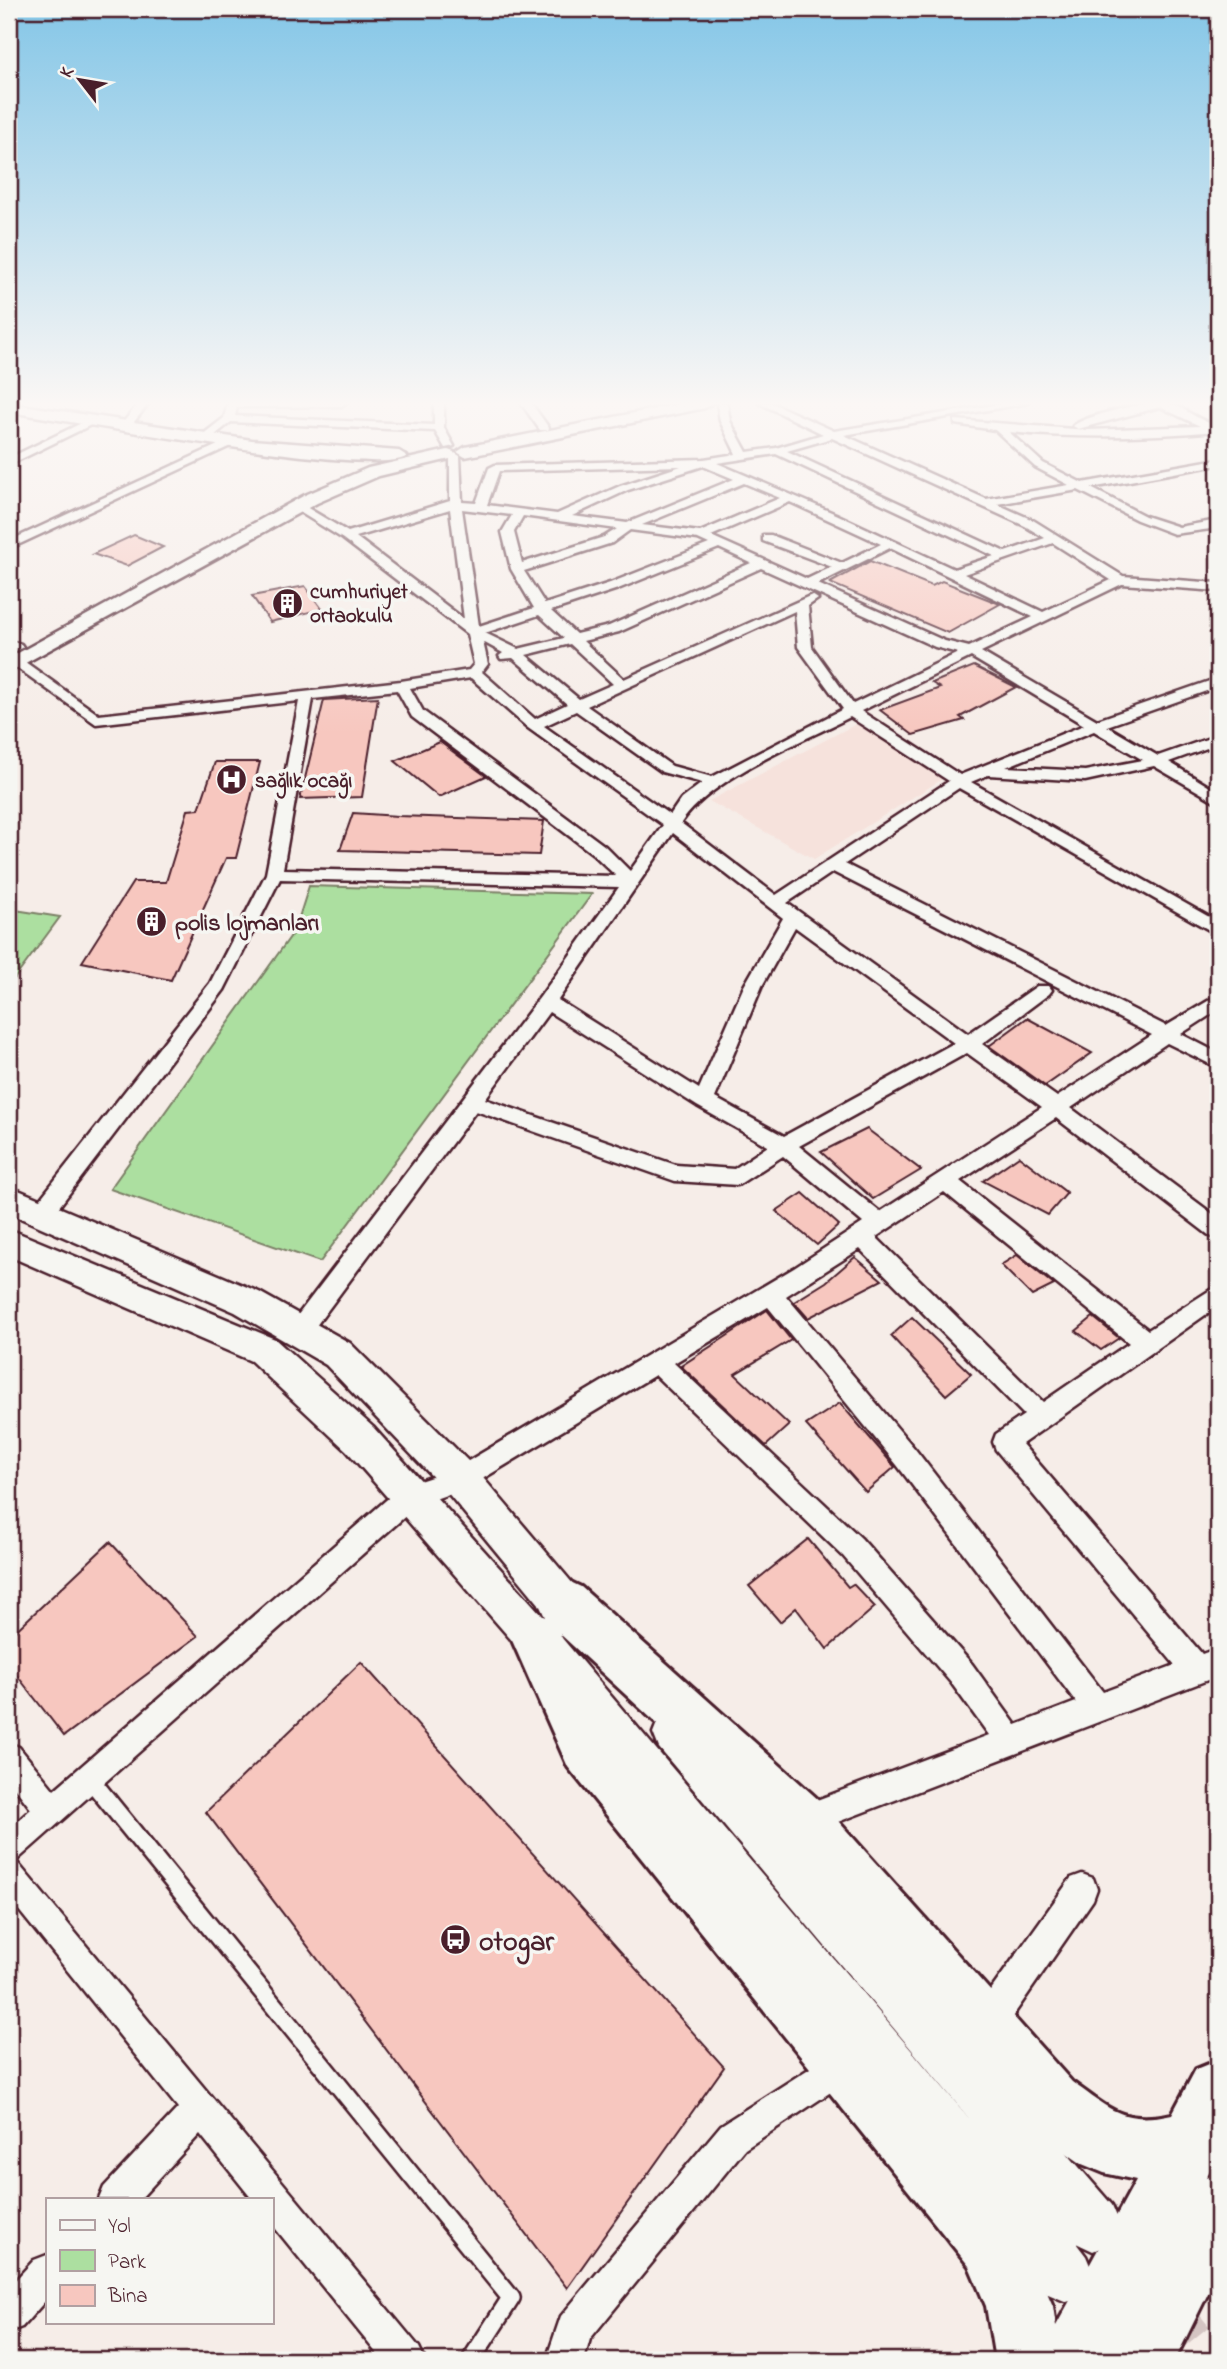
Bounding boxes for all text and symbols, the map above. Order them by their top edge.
north arrow [46,46,116,116]
text: K [54,61,82,83]
place label: cumhuriyet ortaokulu [310,578,409,632]
building icon: cumhuriyet ortaokulu [270,586,304,620]
hospital icon: sağlık ocağı [215,763,249,797]
place label: sağlık ocağı [255,767,352,799]
building icon: polis lojmanları [135,905,169,939]
place label: polis lojmanları [175,907,319,942]
bus stop icon: otogar [439,1923,473,1957]
place label: otogar [479,1923,555,1965]
legend [46,2198,273,2324]
text: Yol [108,2212,131,2242]
text: Park [108,2248,147,2278]
text: Bina [107,2282,148,2312]

